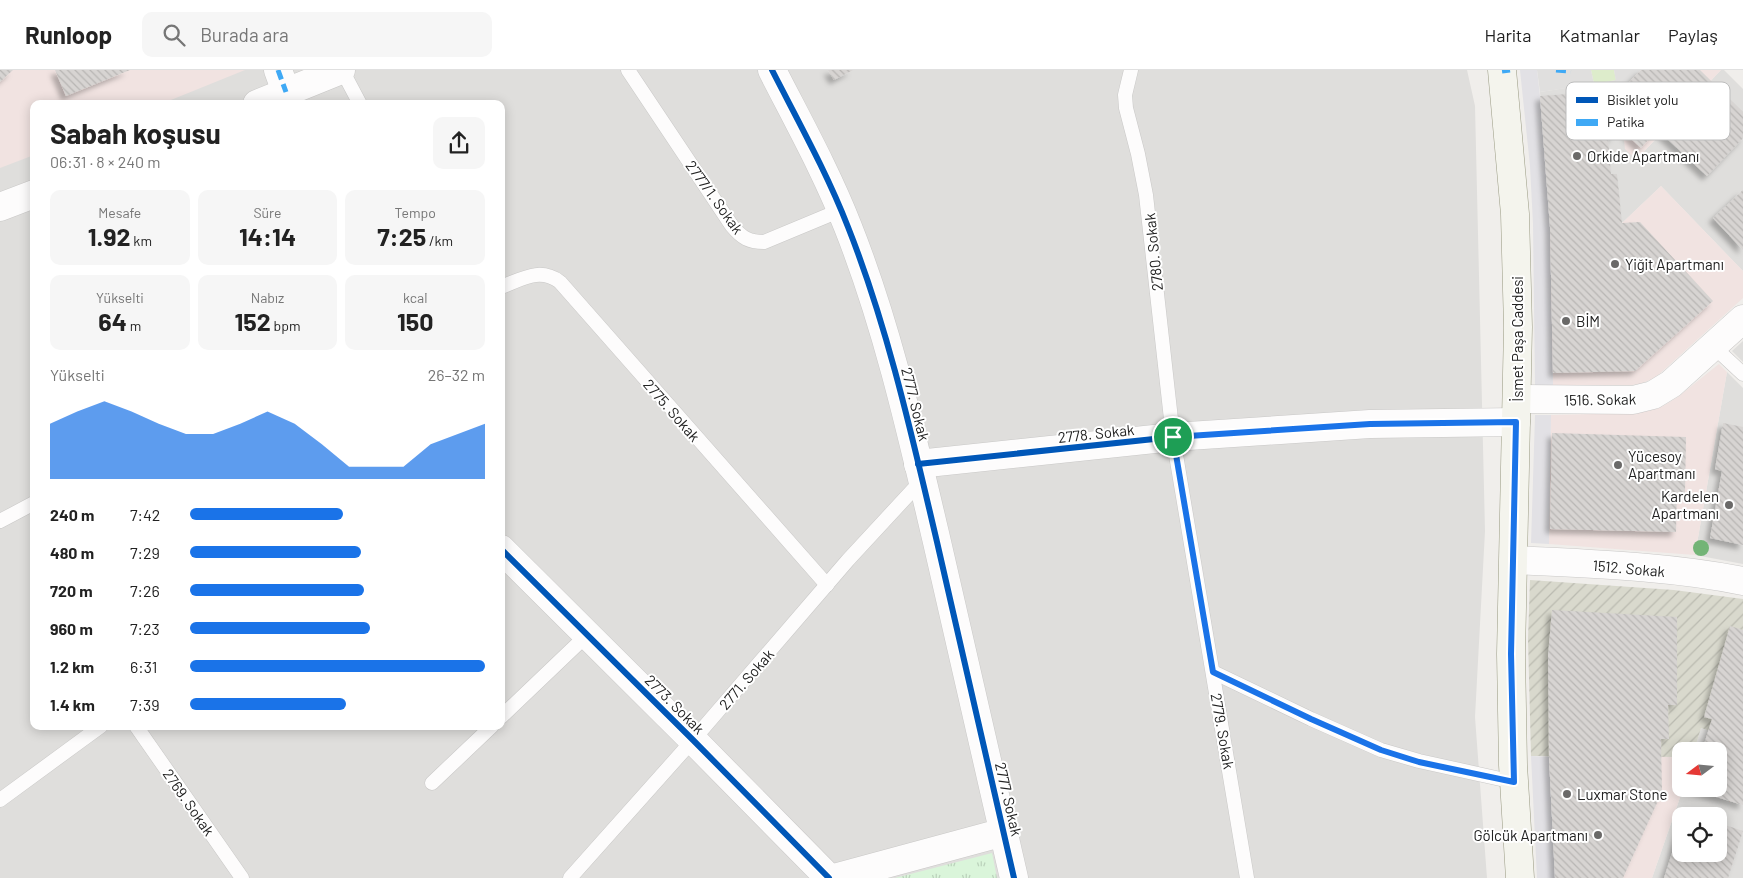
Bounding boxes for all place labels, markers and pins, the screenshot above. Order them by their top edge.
place label: Orkide Apartmanı [1587,147,1699,165]
marker: Orkide Apartmanı [1571,150,1583,162]
place label: Yiğit Apartmanı [1625,255,1724,273]
marker: Yiğit Apartmanı [1609,258,1621,270]
place label: BİM [1576,312,1600,330]
marker: BİM [1560,315,1572,327]
pin [1152,416,1194,458]
place label: Yücesoy Apartmanı [1628,447,1696,482]
marker: Yücesoy Apartmanı [1612,459,1624,471]
place label: Kardelen Apartmanı [1651,487,1719,522]
marker: Kardelen Apartmanı [1723,499,1735,511]
place label: Luxmar Stone [1577,785,1667,803]
marker: Luxmar Stone [1561,788,1573,800]
place label: Gölcük Apartmanı [1473,826,1588,844]
marker: Gölcük Apartmanı [1592,829,1604,841]

